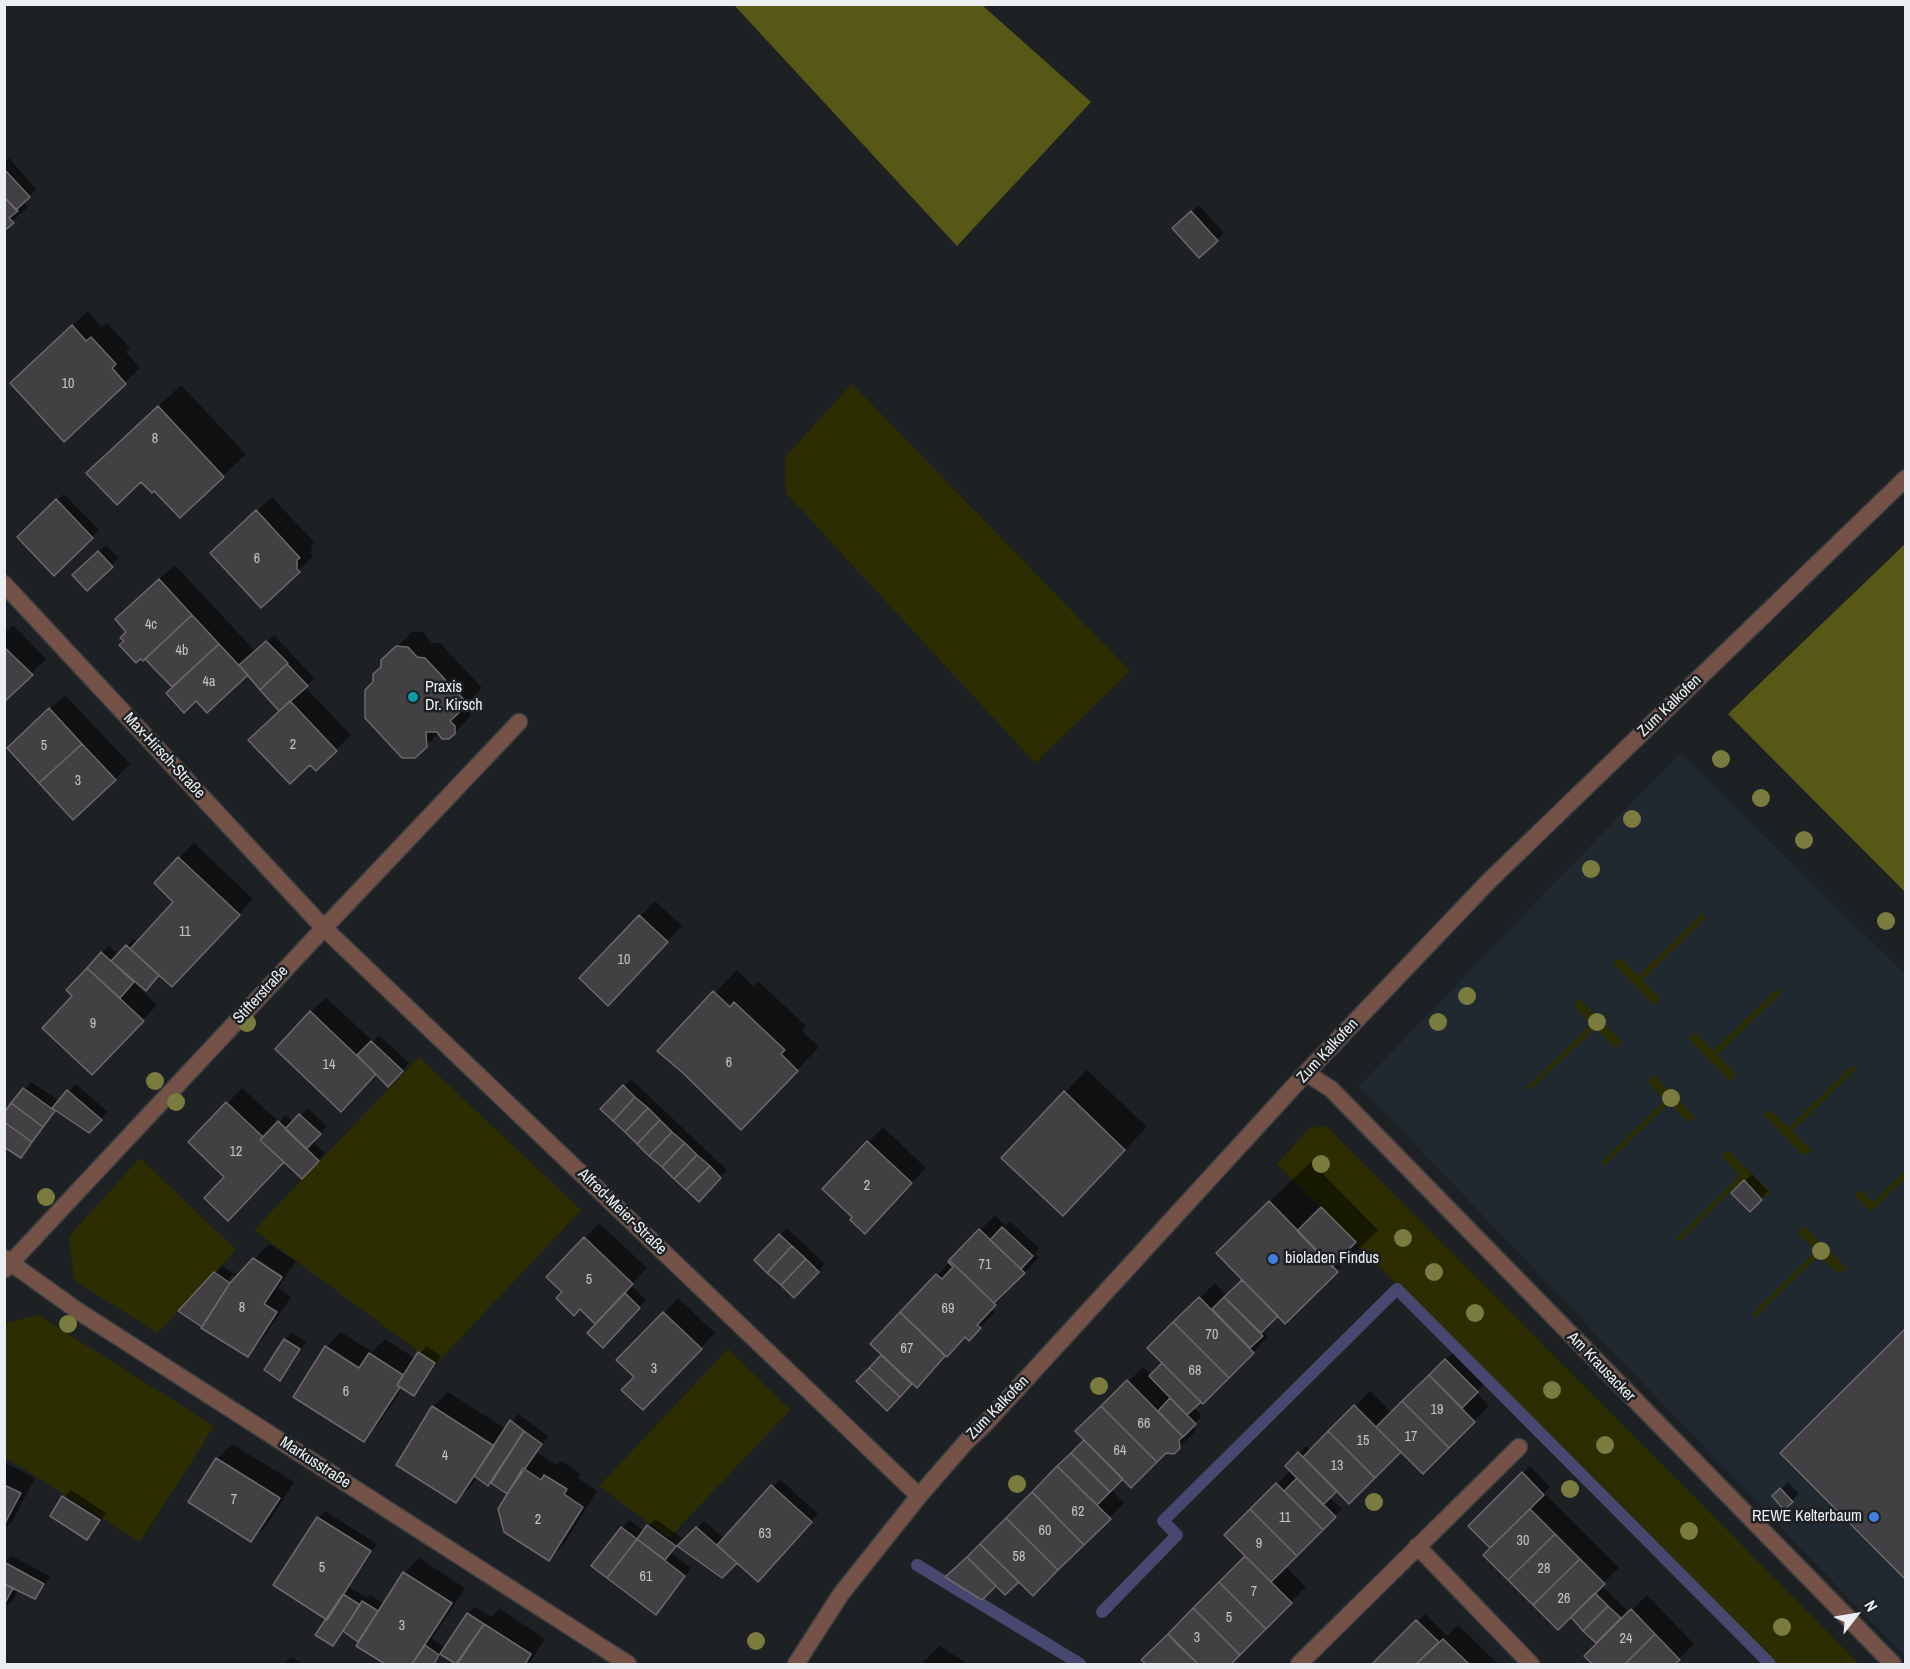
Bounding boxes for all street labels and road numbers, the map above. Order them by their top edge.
street label: Zum Kalkofen [1634,671,1706,741]
street label: Max-Hirsch-Straße [119,709,209,803]
street label: Stifterstraße [229,962,293,1028]
street label: Zum Kalkofen [1293,1015,1363,1087]
street label: Alfred-Meier-Straße [574,1165,670,1259]
street label: Am Krausacker [1563,1328,1639,1406]
street label: Zum Kalkofen [963,1372,1033,1444]
street label: Markusstraße [276,1433,354,1493]

